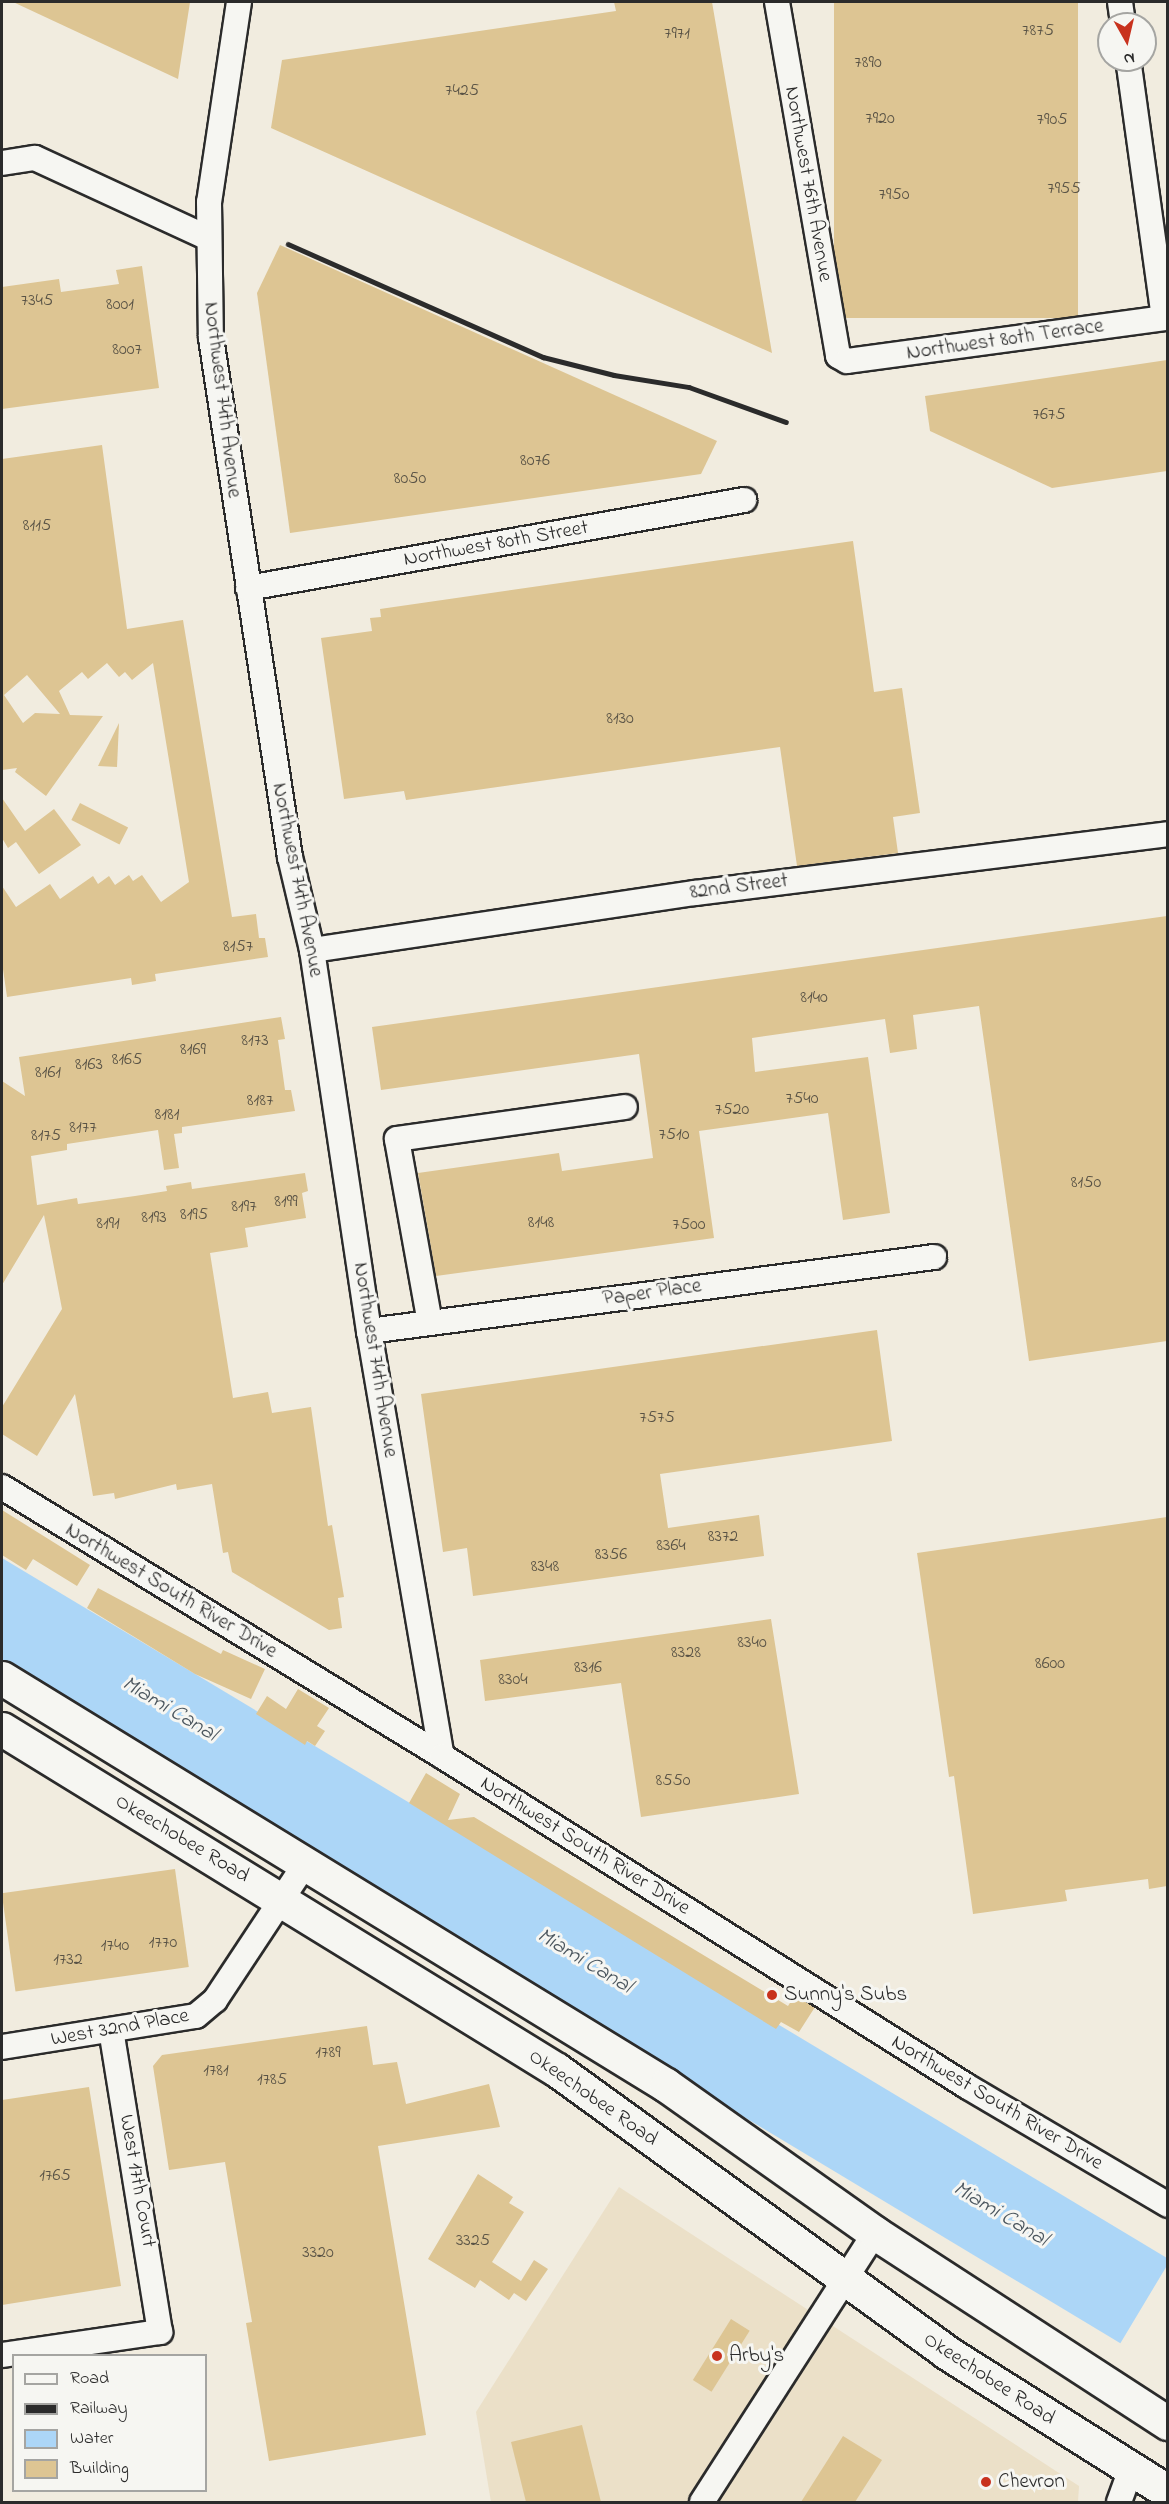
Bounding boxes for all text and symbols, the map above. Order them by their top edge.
north arrow [1097,12,1157,72]
house number: 7875 [1022,20,1054,42]
house number: 7971 [664,23,690,45]
text: N [1122,45,1136,70]
house number: 7890 [854,52,882,74]
house number: 7425 [445,80,479,102]
street label: Northwest 76th Avenue [778,84,838,284]
house number: 7920 [865,108,895,130]
house number: 7905 [1037,109,1067,131]
house number: 7955 [1047,178,1081,200]
house number: 7950 [879,184,909,206]
house number: 7345 [21,290,53,312]
house number: 8001 [106,294,134,316]
street label: Northwest 74th Avenue [197,301,247,499]
street label: Northwest 80th Terrace [905,314,1105,366]
house number: 8007 [112,339,142,361]
house number: 7675 [1032,404,1066,426]
house number: 8076 [520,450,550,472]
house number: 8050 [394,468,426,490]
house number: 8115 [23,515,51,537]
street label: Northwest 80th Street [402,515,590,573]
house number: 8130 [606,708,634,730]
street label: Northwest 74th Avenue [266,781,328,979]
street label: 82nd Street [689,868,789,906]
house number: 8157 [223,936,253,958]
house number: 8140 [800,987,828,1009]
house number: 8173 [241,1030,269,1052]
house number: 8169 [180,1039,206,1061]
house number: 8165 [112,1049,142,1071]
house number: 8163 [75,1054,103,1076]
house number: 8161 [35,1062,61,1084]
house number: 7540 [786,1088,818,1110]
house number: 8187 [247,1090,273,1112]
house number: 7520 [715,1099,749,1121]
house number: 8181 [155,1104,179,1126]
house number: 8177 [69,1117,97,1139]
house number: 7510 [658,1124,690,1146]
house number: 8175 [31,1125,61,1147]
house number: 8150 [1071,1172,1101,1194]
house number: 8199 [274,1191,298,1213]
house number: 8197 [231,1196,257,1218]
house number: 8195 [180,1204,208,1226]
house number: 8193 [141,1207,167,1229]
house number: 8148 [528,1212,554,1234]
house number: 8191 [96,1213,120,1235]
house number: 7500 [672,1214,706,1236]
street label: Northwest 74th Avenue [347,1261,403,1459]
street label: Paper Place [601,1274,703,1312]
house number: 7575 [639,1407,675,1429]
street label: Northwest South River Drive [61,1518,281,1664]
house number: 8372 [708,1526,738,1548]
house number: 8364 [656,1535,686,1557]
house number: 8356 [595,1544,627,1566]
house number: 8348 [531,1556,559,1578]
house number: 8340 [737,1632,767,1654]
house number: 8328 [671,1642,701,1664]
house number: 8600 [1035,1653,1065,1675]
house number: 8316 [574,1657,602,1679]
house number: 8304 [498,1669,528,1691]
water label: Miami Canal [117,1671,221,1749]
house number: 8550 [655,1770,691,1792]
street label: Northwest South River Drive [475,1771,695,1921]
street label: Okeechobee Road [110,1789,254,1889]
water label: Miami Canal [532,1923,636,2001]
house number: 1770 [149,1932,177,1954]
house number: 1740 [101,1935,129,1957]
house number: 1732 [53,1949,83,1971]
place label: Sunny's Subs [784,1982,907,2008]
marker: Sunny's Subs [765,1988,779,2002]
street label: West 32nd Place [49,2003,191,2053]
street label: Northwest South River Drive [887,2030,1107,2176]
house number: 1789 [315,2042,341,2064]
street label: Okeechobee Road [523,2044,663,2152]
house number: 1781 [203,2060,229,2082]
house number: 1785 [257,2069,287,2091]
street label: West 17th Court [113,2113,161,2249]
house number: 1765 [39,2165,71,2187]
water label: Miami Canal [948,2176,1052,2254]
house number: 3325 [456,2230,490,2252]
house number: 3320 [302,2242,334,2264]
street label: Okeechobee Road [918,2327,1060,2431]
place label: Arby's [729,2343,784,2369]
marker: Arby's [710,2349,724,2363]
legend [12,2354,207,2492]
text: Road [70,2366,109,2392]
text: Railway [70,2396,127,2422]
text: Water [70,2426,113,2452]
text: Building [70,2456,129,2482]
place label: Chevron [998,2469,1065,2495]
marker: Chevron [979,2475,993,2489]

